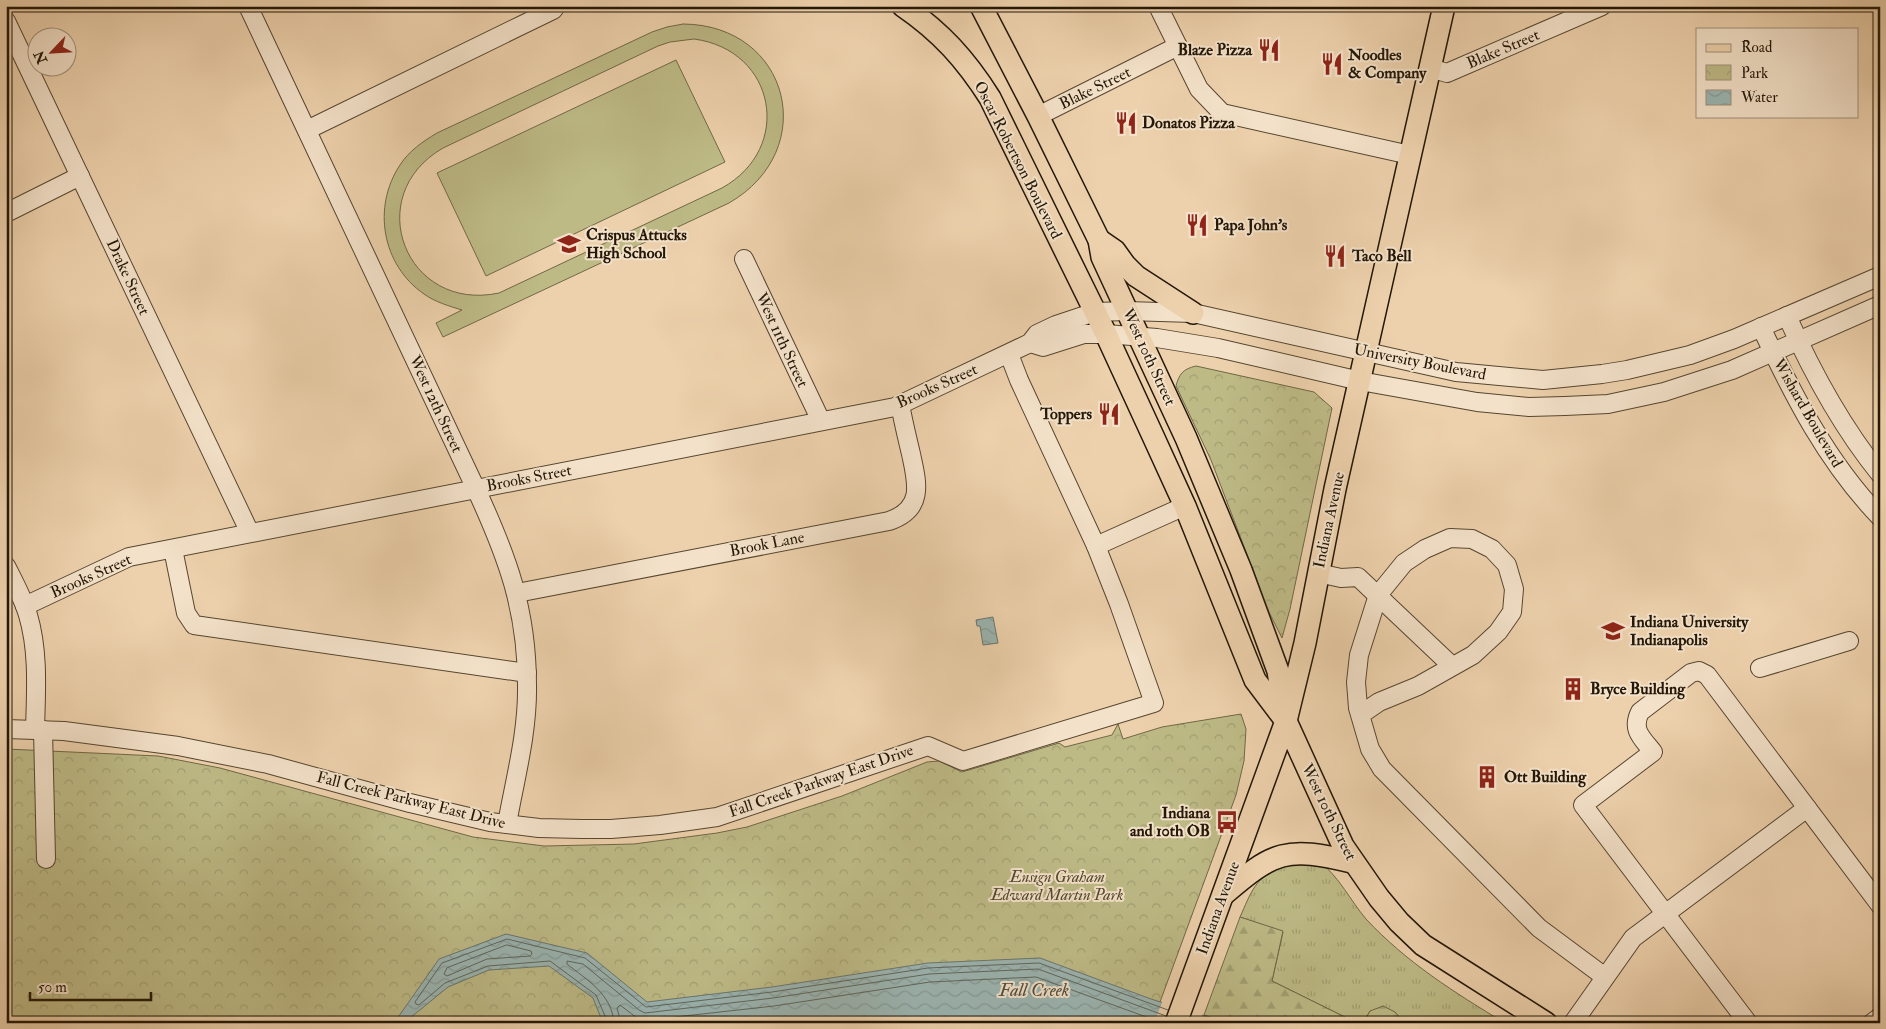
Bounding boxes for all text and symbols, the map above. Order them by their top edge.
street label: Blake Street [1464,25,1542,73]
north arrow [28,28,78,78]
legend [1696,28,1858,118]
restaurant icon: Blaze Pizza [1256,37,1282,63]
text: Road [1741,38,1773,57]
place label: Blaze Pizza [1178,40,1252,60]
place label: Noodles & Company [1347,45,1427,84]
text: N [30,48,51,67]
restaurant icon: Noodles & Company [1319,51,1345,77]
street label: Blake Street [1056,62,1134,114]
text: Park [1741,64,1768,83]
street label: Oscar Robertson Boulevard [969,78,1067,242]
text: Water [1740,88,1778,107]
restaurant icon: Donatos Pizza [1113,110,1139,136]
place label: Donatos Pizza [1142,113,1235,133]
restaurant icon: Papa John's [1184,212,1210,238]
place label: Papa John's [1214,215,1288,236]
place label: Crispus Attucks High School [586,225,687,264]
school or university icon: Crispus Attucks High School [556,231,582,257]
street label: Drake Street [102,236,154,318]
restaurant icon: Taco Bell [1322,243,1348,269]
place label: Taco Bell [1351,246,1412,266]
street label: West 11th Street [751,288,813,391]
street label: West 10th Street [1117,304,1180,409]
street label: University Boulevard [1352,339,1488,385]
street label: West 12th Street [404,351,467,456]
street label: Wishard Boulevard [1768,354,1847,471]
street label: Brooks Street [893,359,981,413]
restaurant icon: Toppers [1096,401,1122,427]
place label: Toppers [1039,404,1093,425]
street label: Brooks Street [485,460,573,496]
street label: Indiana Avenue [1309,470,1349,570]
street label: Brook Lane [728,527,806,561]
street label: Brooks Street [47,549,135,603]
place label: Indiana University Indianapolis [1630,612,1749,651]
school or university icon: Indiana University Indianapolis [1600,618,1626,644]
building icon: Bryce Building [1560,676,1586,702]
place label: Bryce Building [1590,679,1686,700]
street label: Fall Creek Parkway East Drive [726,740,916,822]
street label: West 10th Street [1297,760,1361,864]
building icon: Ott Building [1474,764,1500,790]
street label: Fall Creek Parkway East Drive [314,767,508,833]
place label: Ott Building [1504,767,1587,788]
place label: Indiana and 10th OB [1130,803,1210,841]
bus stop icon: Indiana and 10th OB [1214,809,1240,835]
street label: Indiana Avenue [1192,858,1244,957]
park label: Ensign Graham Edward Martin Park [990,867,1124,905]
scale bar [30,969,151,1001]
text: 50 m [38,978,67,997]
water label: Fall Creek [998,979,1069,1002]

